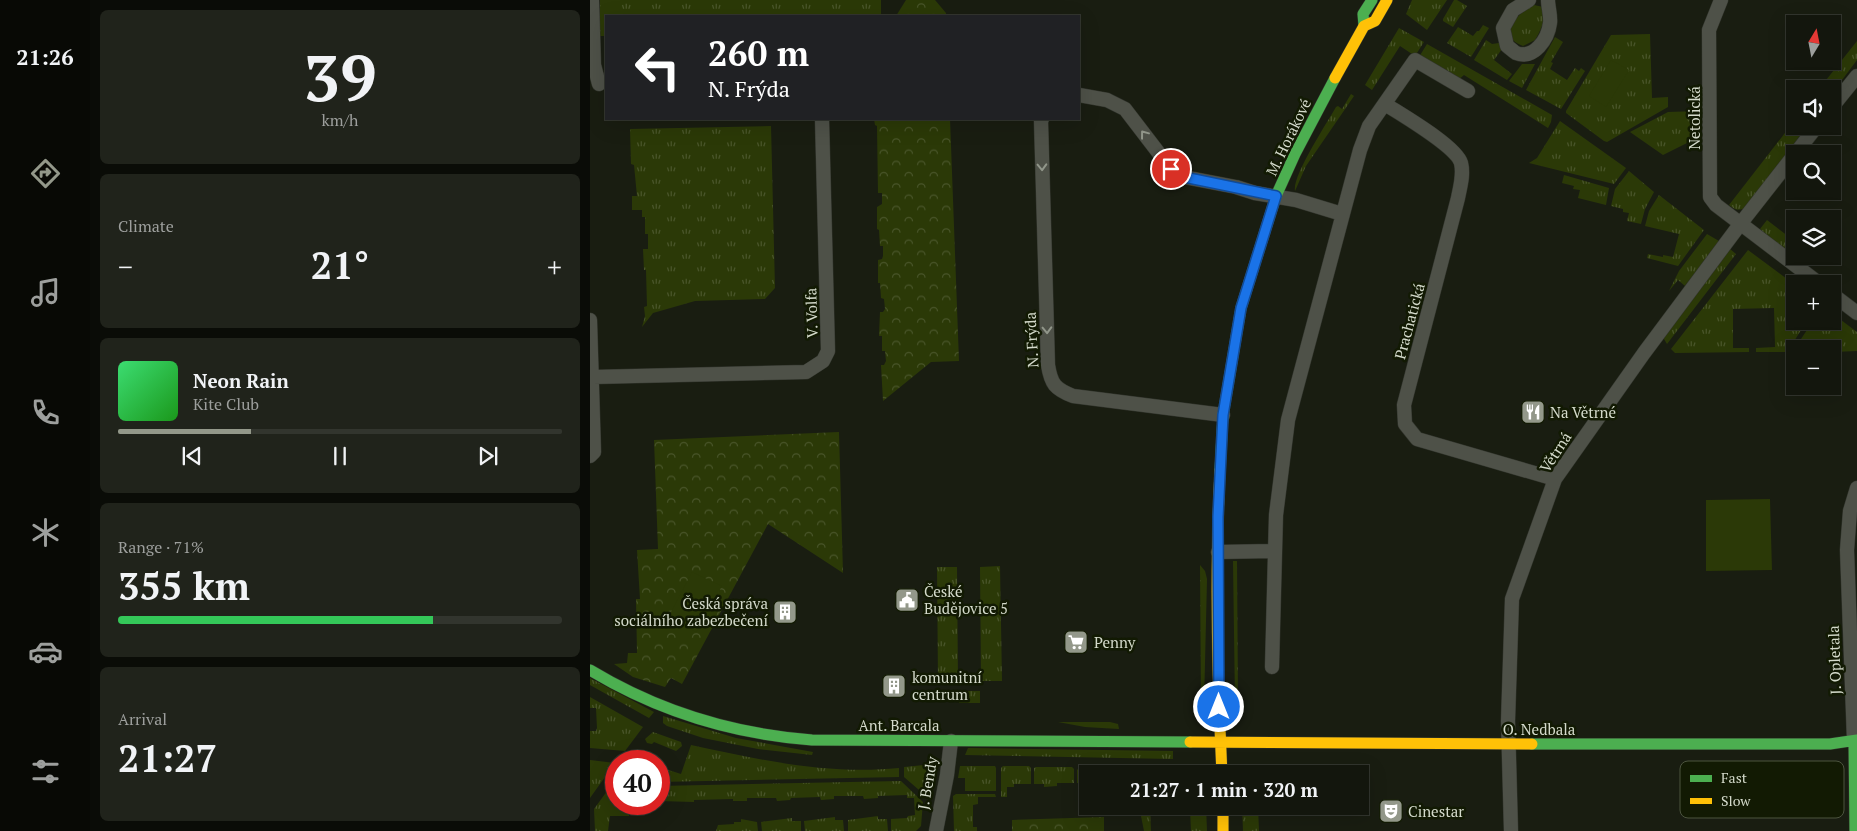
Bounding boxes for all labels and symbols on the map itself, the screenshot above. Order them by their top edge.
north arrow [1786,15,1841,70]
street label: Netolická [1684,86,1704,150]
street label: M. Horákové [1261,95,1315,179]
one-way arrow [1141,130,1150,140]
pin [1150,148,1192,190]
one-way arrow [1037,163,1048,171]
street label: Prachatická [1389,280,1429,361]
street label: V. Volfa [800,287,822,338]
street label: N. Frýda [1020,311,1042,368]
one-way arrow [1041,326,1052,334]
restaurant icon: Na Větrné [1520,399,1546,425]
place label: Na Větrné [1550,402,1616,422]
street label: Větrná [1535,428,1576,476]
place label: České Budějovice 5 [924,581,1008,618]
public building icon: České Budějovice 5 [894,587,920,613]
place label: Česká správa sociálního zabezbečení [614,593,768,630]
building icon: Česká správa sociálního zabezbečení [772,599,798,625]
street label: J. Opletala [1823,625,1845,695]
supermarket icon: Penny [1063,629,1089,655]
place label: Penny [1094,632,1136,652]
place label: komunitní centrum [912,667,982,704]
building icon: komunitní centrum [881,673,907,699]
position arrow [1192,680,1244,732]
street label: Ant. Barcala [858,715,940,735]
street label: O. Nedbala [1503,719,1576,739]
speed limit sign: 40 [605,750,670,815]
street label: J. Bendy [912,754,942,811]
legend [1680,761,1844,818]
text: Fast [1721,768,1748,787]
text: Slow [1721,791,1751,810]
theatre icon: Cinestar [1378,798,1404,824]
place label: Cinestar [1408,801,1464,821]

